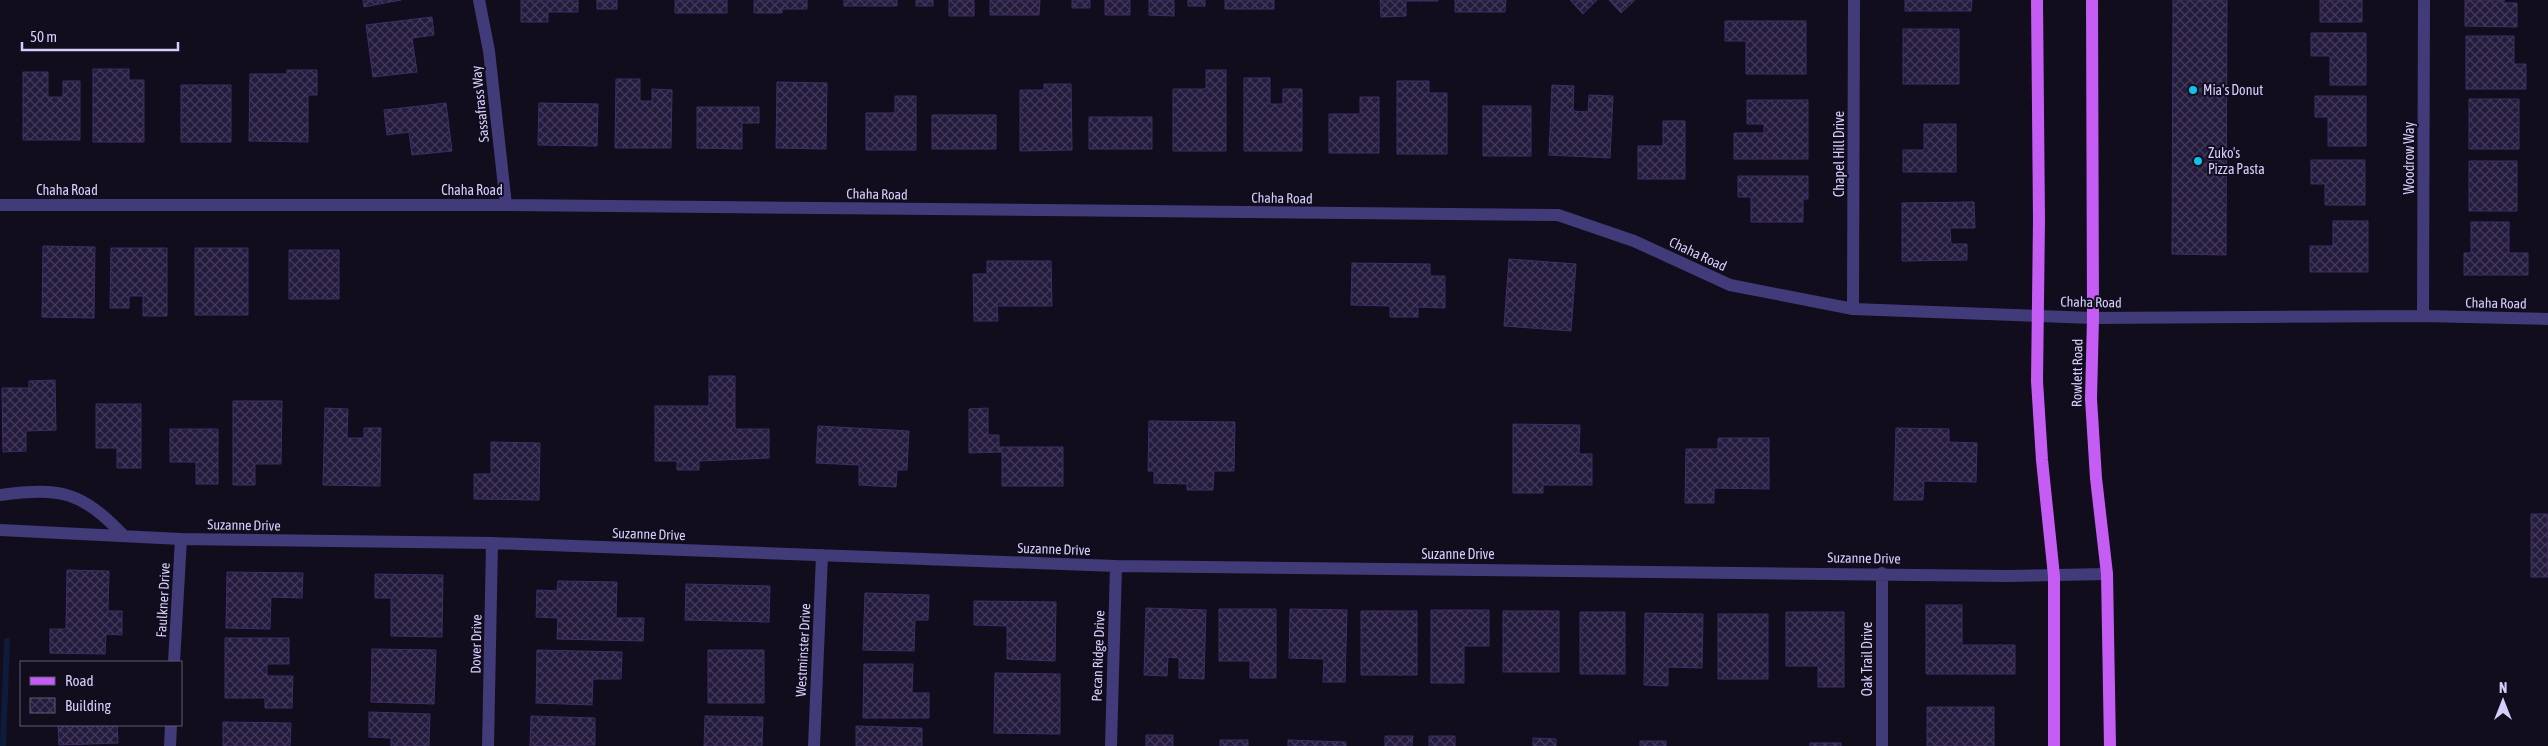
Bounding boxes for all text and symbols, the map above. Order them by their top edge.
scale bar [22,20,179,52]
text: 50 m [30,28,57,45]
street label: Sassafrass Way [468,65,492,143]
place label: Mia's Donut [2203,82,2263,98]
marker: Mia's Donut [2187,84,2199,96]
street label: Chapel Hill Drive [1831,111,1847,197]
street label: Woodrow Way [2401,122,2417,194]
place label: Zuko's Pizza Pasta [2208,145,2265,177]
marker: Zuko's Pizza Pasta [2192,155,2204,167]
street label: Chaha Road [36,182,98,198]
street label: Chaha Road [441,182,503,198]
street label: Chaha Road [846,185,908,203]
street label: Chaha Road [1251,189,1313,207]
street label: Chaha Road [1667,234,1729,274]
street label: Chaha Road [2060,293,2122,311]
street label: Chaha Road [2465,294,2527,312]
street label: Rowlett Road [2068,339,2086,407]
street label: Suzanne Drive [207,516,281,534]
street label: Suzanne Drive [612,525,686,543]
street label: Suzanne Drive [1017,540,1091,558]
street label: Suzanne Drive [1421,546,1495,562]
street label: Suzanne Drive [1827,549,1901,567]
street label: Faulkner Drive [153,562,173,638]
street label: Westminster Drive [793,603,813,697]
street label: Pecan Ridge Drive [1088,610,1108,702]
street label: Dover Drive [467,614,485,674]
street label: Oak Trail Drive [1859,622,1875,696]
legend [20,661,182,726]
text: Road [65,672,94,689]
north arrow [2478,676,2528,726]
text: N [2499,680,2507,696]
text: Building [65,697,111,714]

